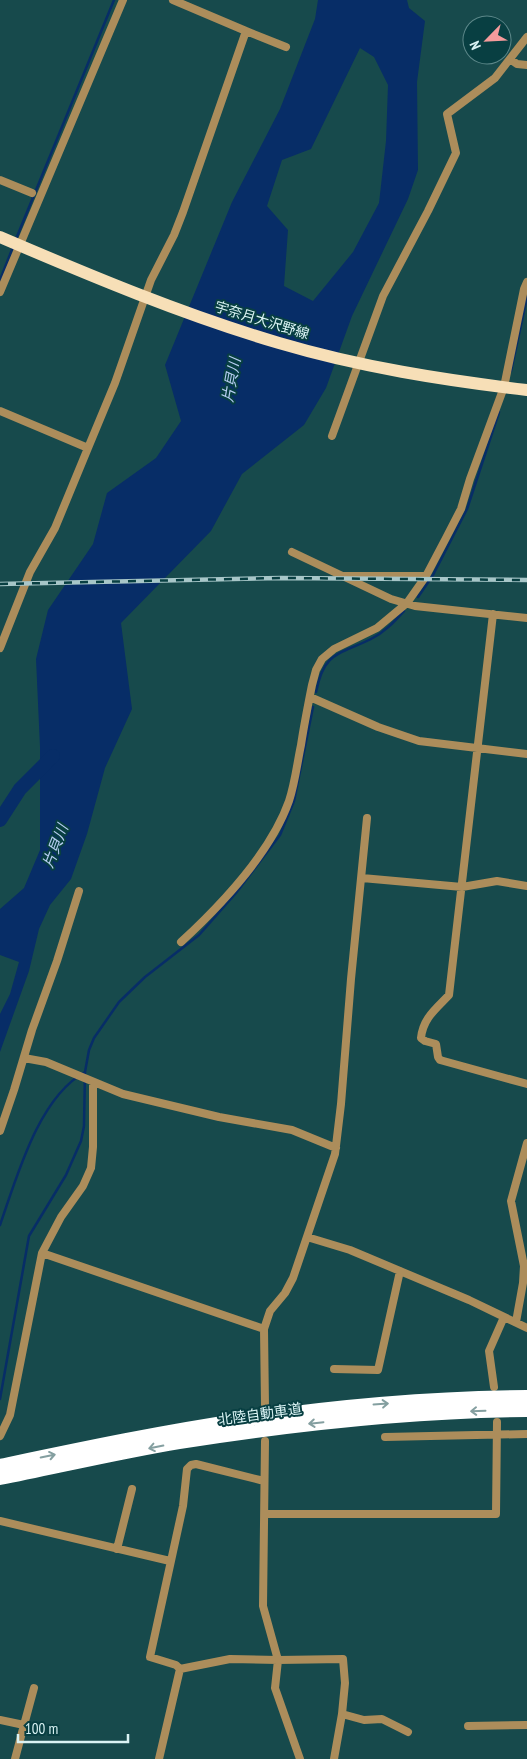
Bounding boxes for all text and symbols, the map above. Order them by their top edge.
north arrow [462,15,512,65]
text: N [465,38,485,52]
street label: 宇奈月大沢野線 [213,297,311,343]
water label: 片貝川 [218,354,245,404]
water label: 片貝川 [38,820,73,870]
street label: 北陸自動車道 [217,1399,303,1429]
one-way arrow [373,1400,389,1409]
one-way arrow [471,1406,487,1416]
one-way arrow [309,1418,325,1428]
one-way arrow [148,1443,164,1452]
one-way arrow [39,1451,55,1460]
scale bar [18,1712,128,1744]
text: 100 m [25,1719,58,1738]

